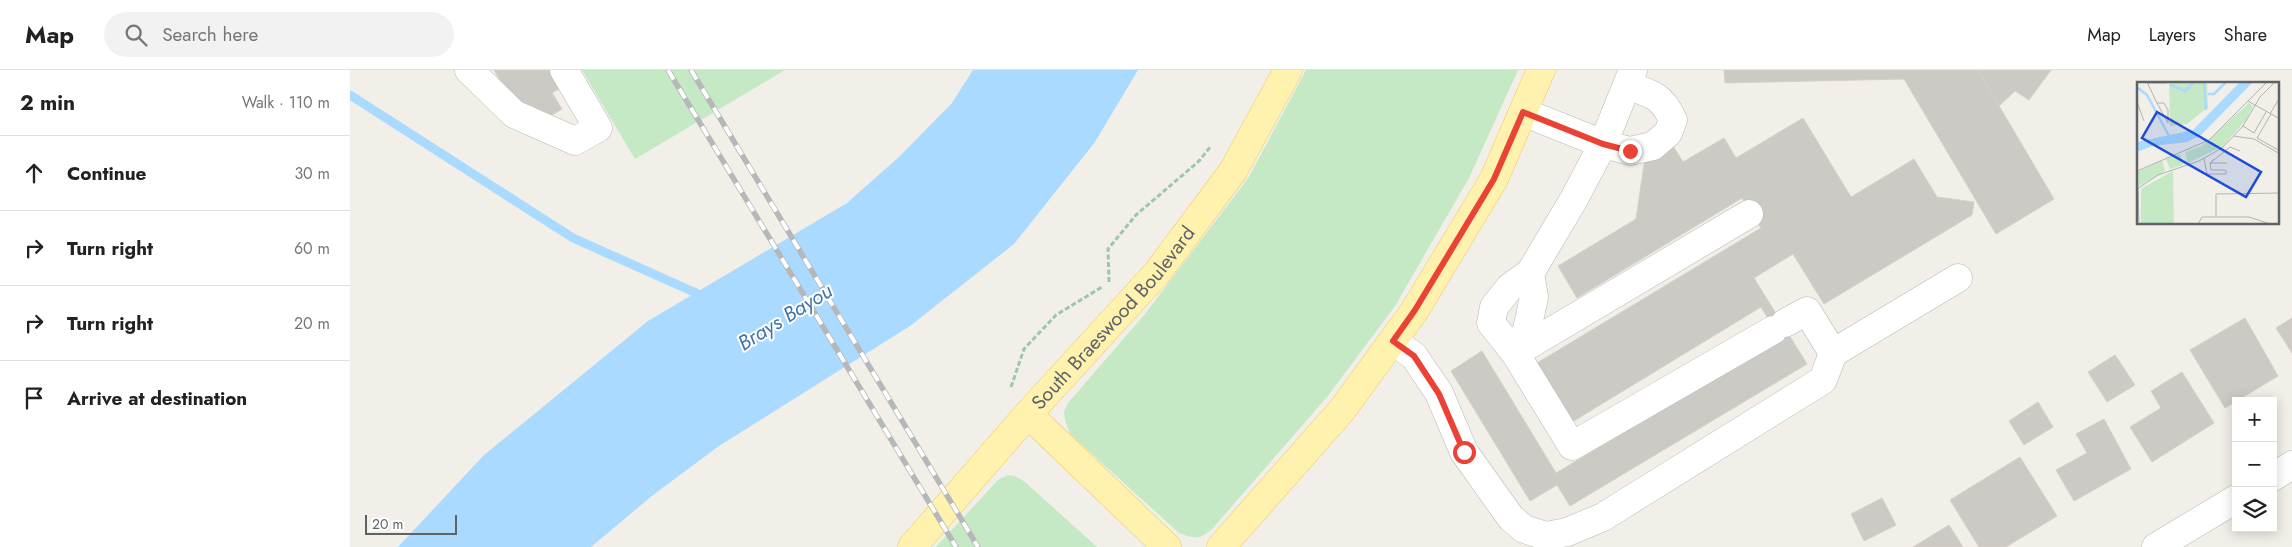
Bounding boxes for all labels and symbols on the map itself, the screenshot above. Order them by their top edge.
inset map [2137,82,2280,225]
route end [1619,140,1642,163]
street label: South Braeswood Boulevard [1024,220,1202,416]
water label: Brays Bayou [732,276,838,358]
route start [1453,441,1476,464]
scale bar [365,512,458,535]

